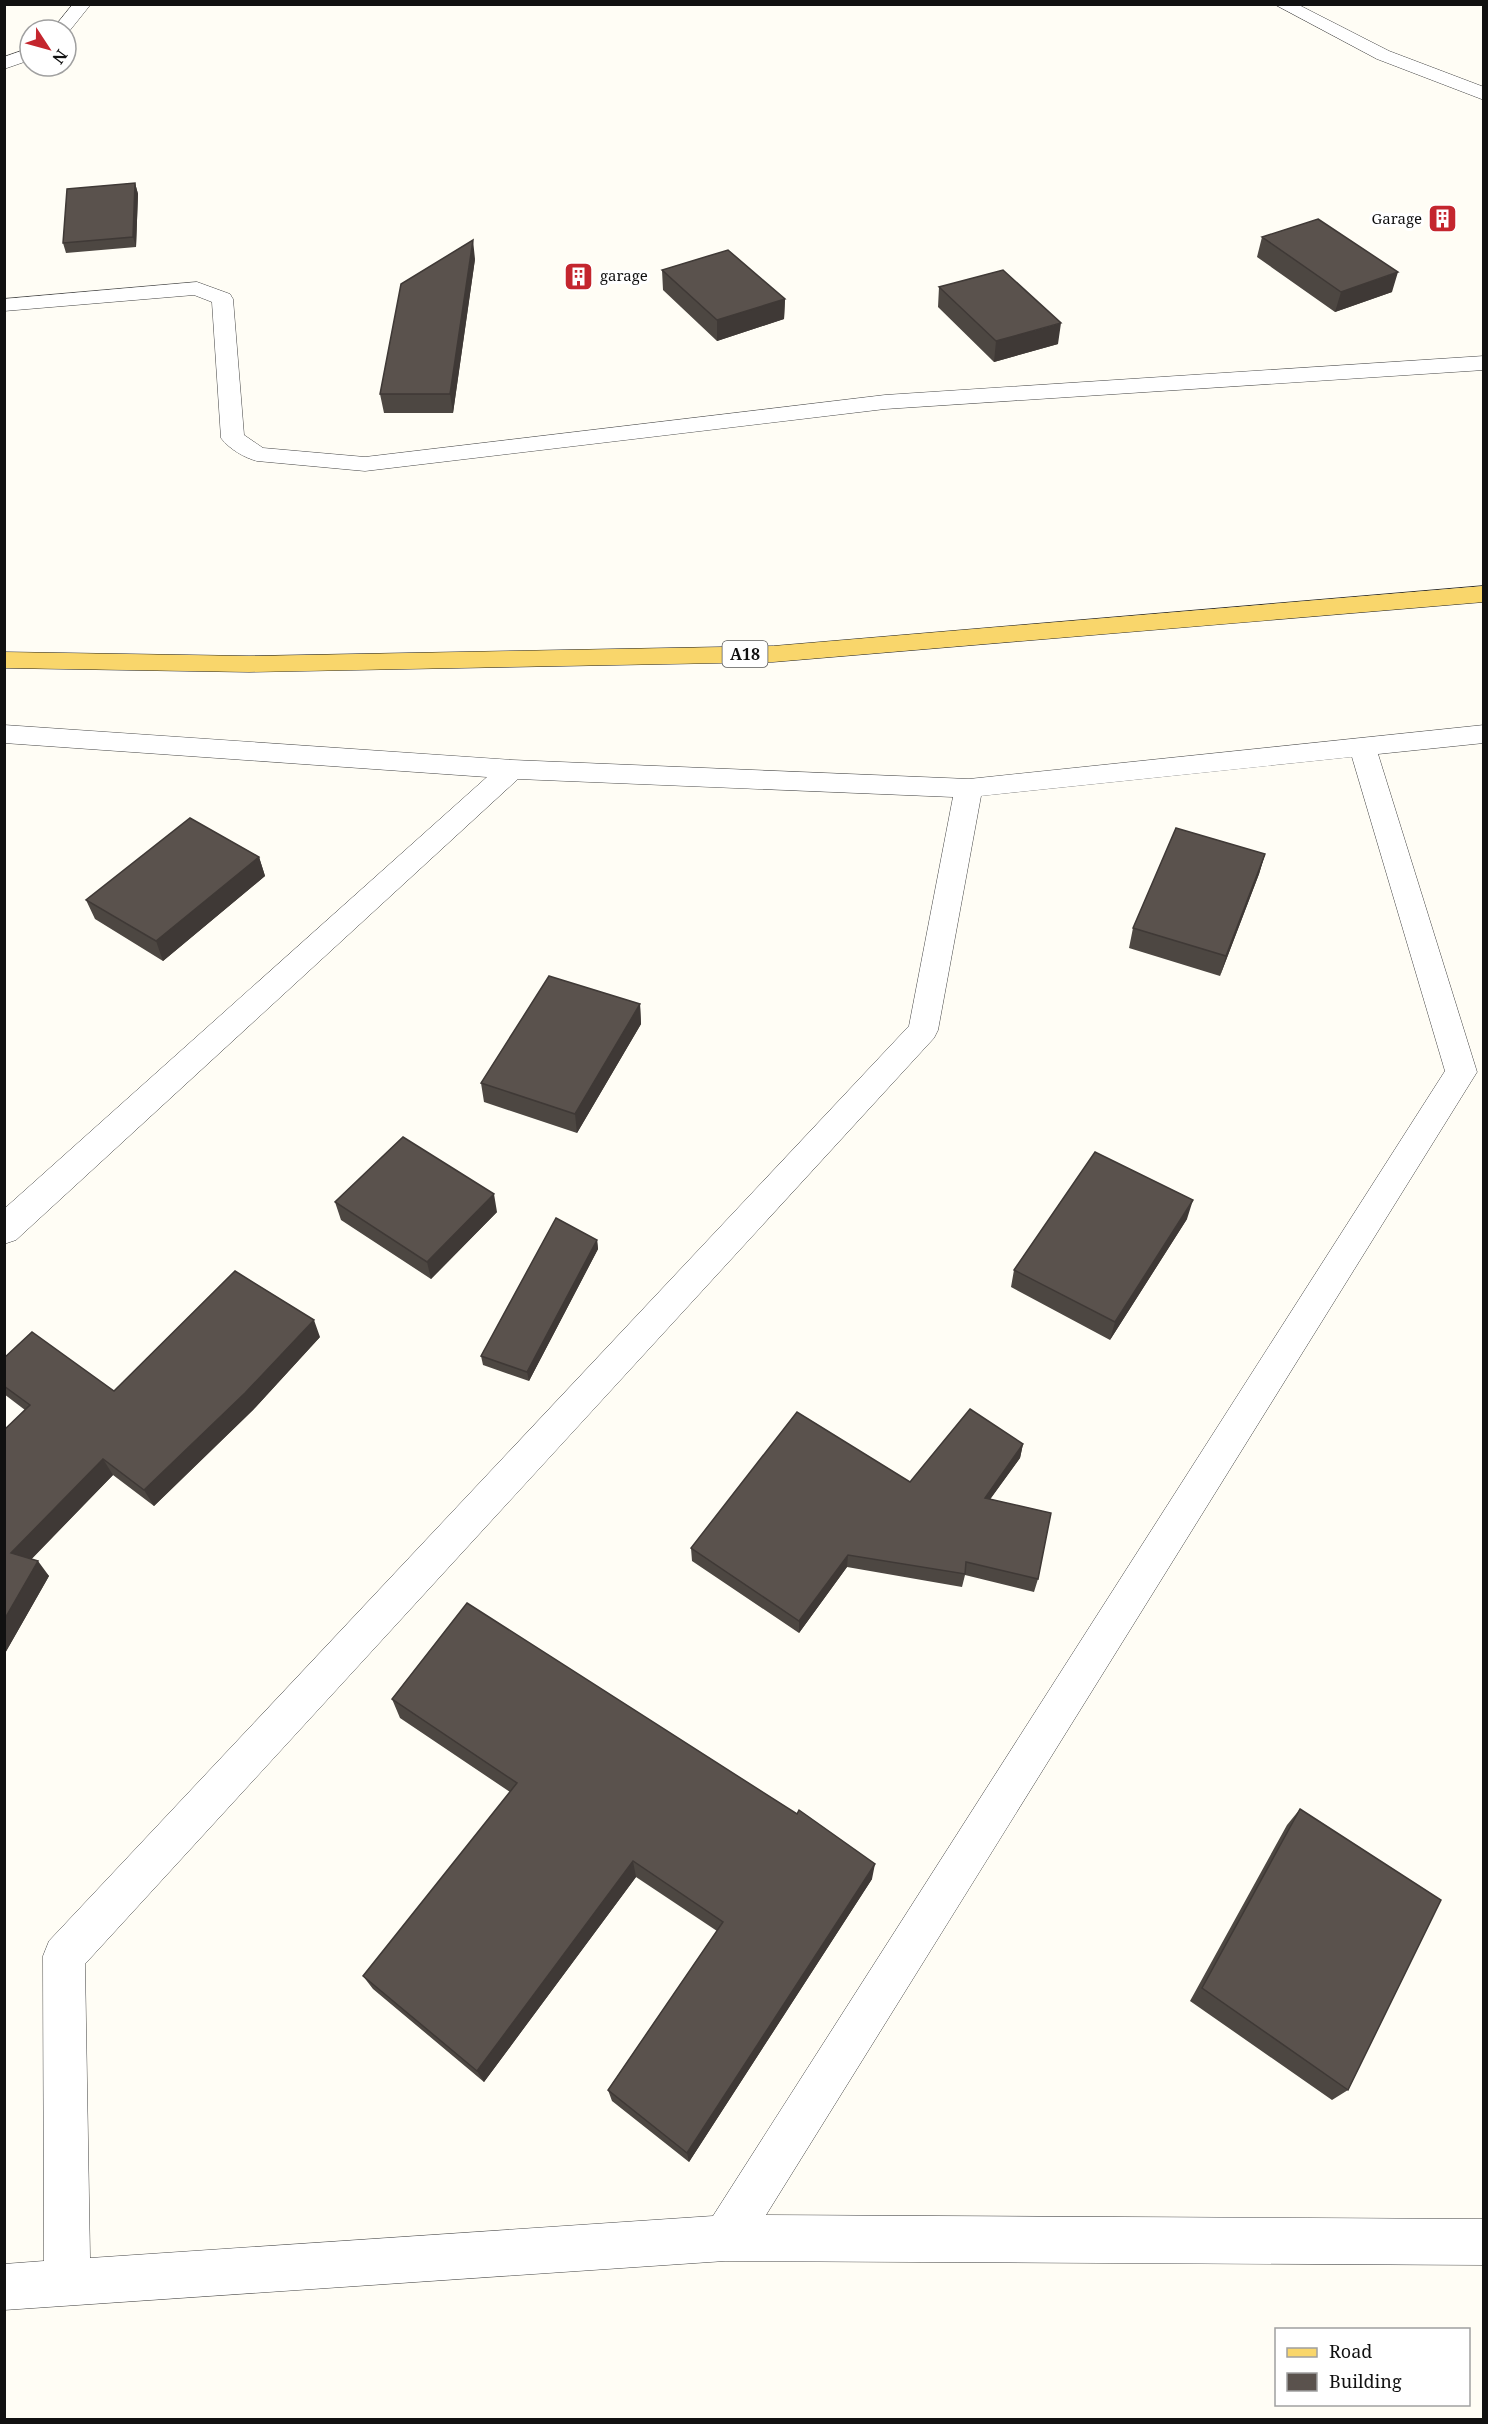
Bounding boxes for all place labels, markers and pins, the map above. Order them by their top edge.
building icon: Garage [1427,203,1459,235]
place label: Garage [1372,208,1422,228]
building icon: garage [563,260,595,292]
place label: garage [600,265,648,285]

